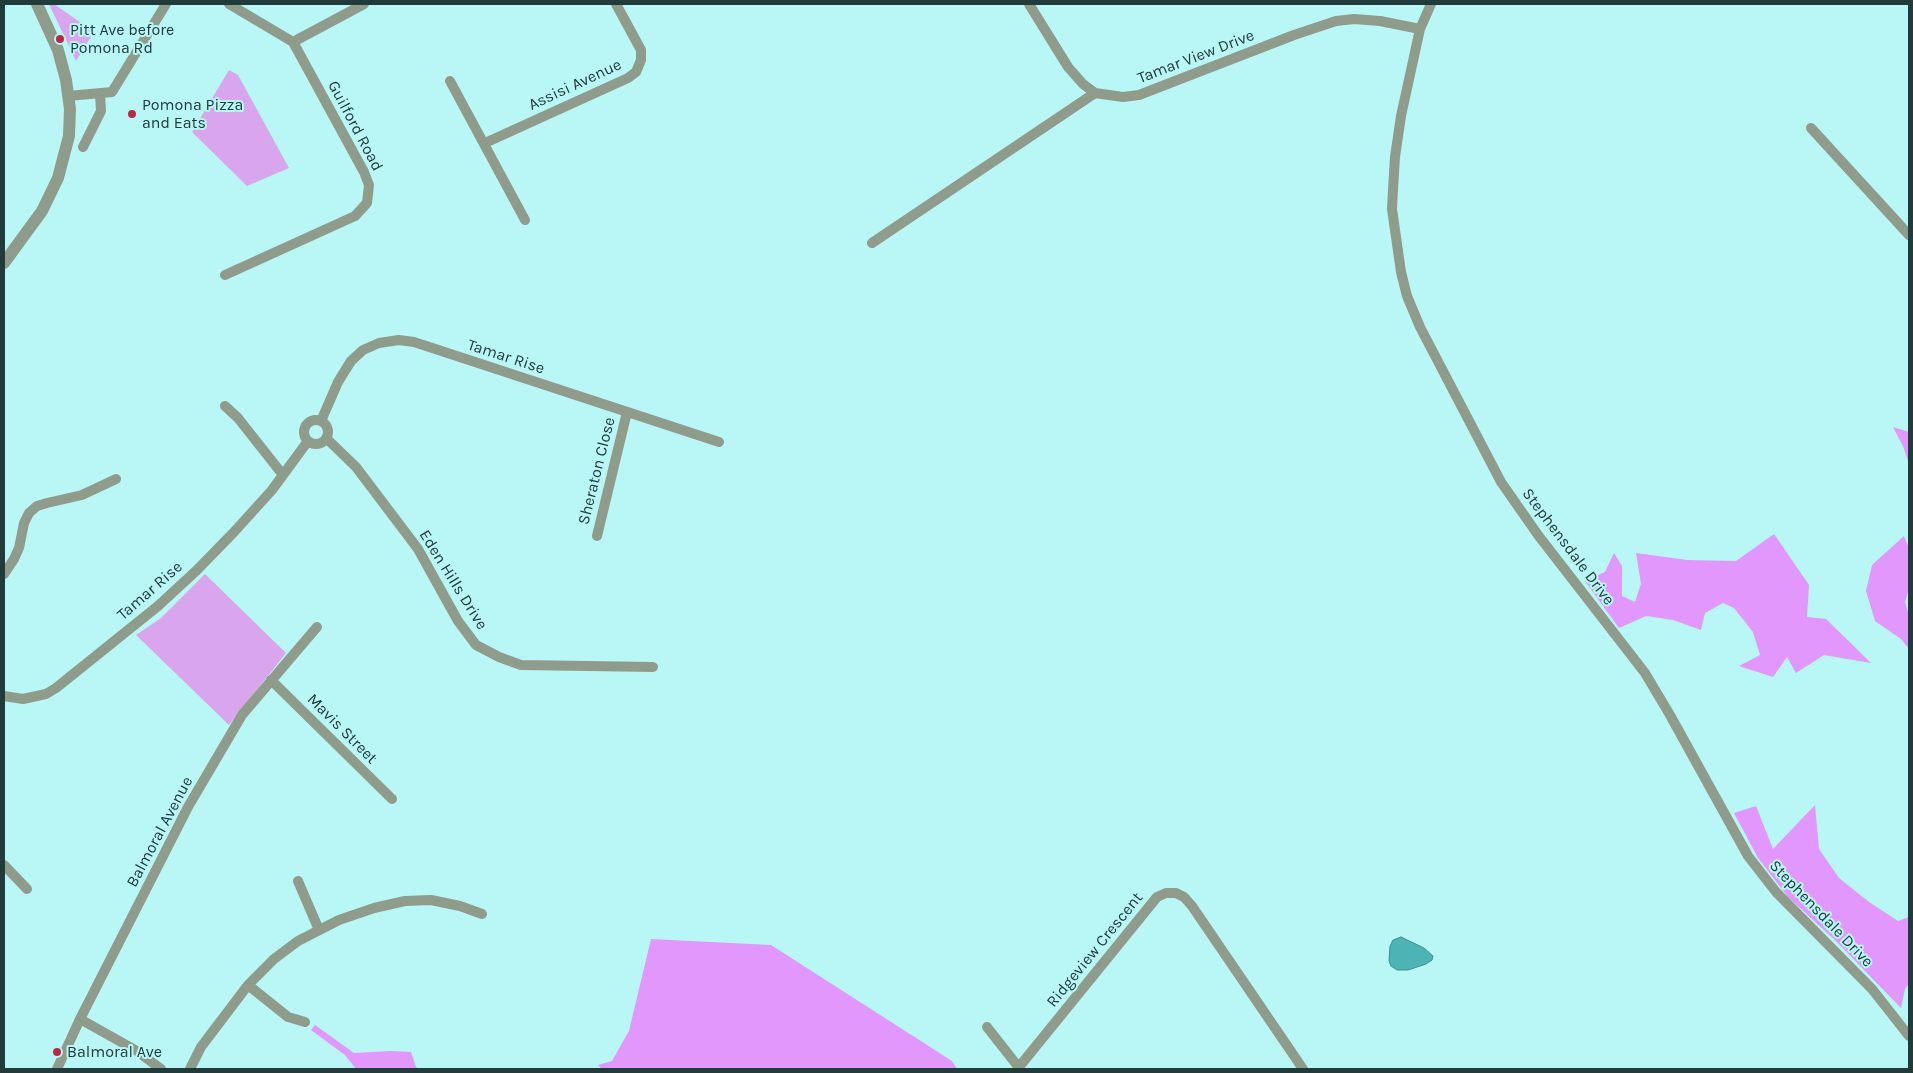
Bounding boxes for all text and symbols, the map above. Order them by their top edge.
place label: Pitt Ave before Pomona Rd [70,20,174,58]
street label: Tamar View Drive [1135,26,1257,88]
marker: Pitt Ave before Pomona Rd [54,33,66,45]
street label: Assisi Avenue [525,55,625,115]
street label: Guilford Road [323,78,387,174]
place label: Pomona Pizza and Eats [142,95,243,133]
marker: Pomona Pizza and Eats [126,108,138,120]
street label: Tamar Rise [465,336,547,378]
street label: Sheraton Close [574,415,620,527]
street label: Stephensdale Drive [1518,485,1618,609]
street label: Eden Hills Drive [415,527,491,633]
street label: Tamar Rise [114,558,186,624]
street label: Mavis Street [303,690,381,768]
street label: Balmoral Avenue [123,773,197,891]
street label: Stephensdale Drive [1765,856,1877,972]
street label: Ridgeview Crescent [1043,889,1147,1011]
place label: Balmoral Ave [67,1042,162,1062]
marker: Balmoral Ave [51,1046,63,1058]

